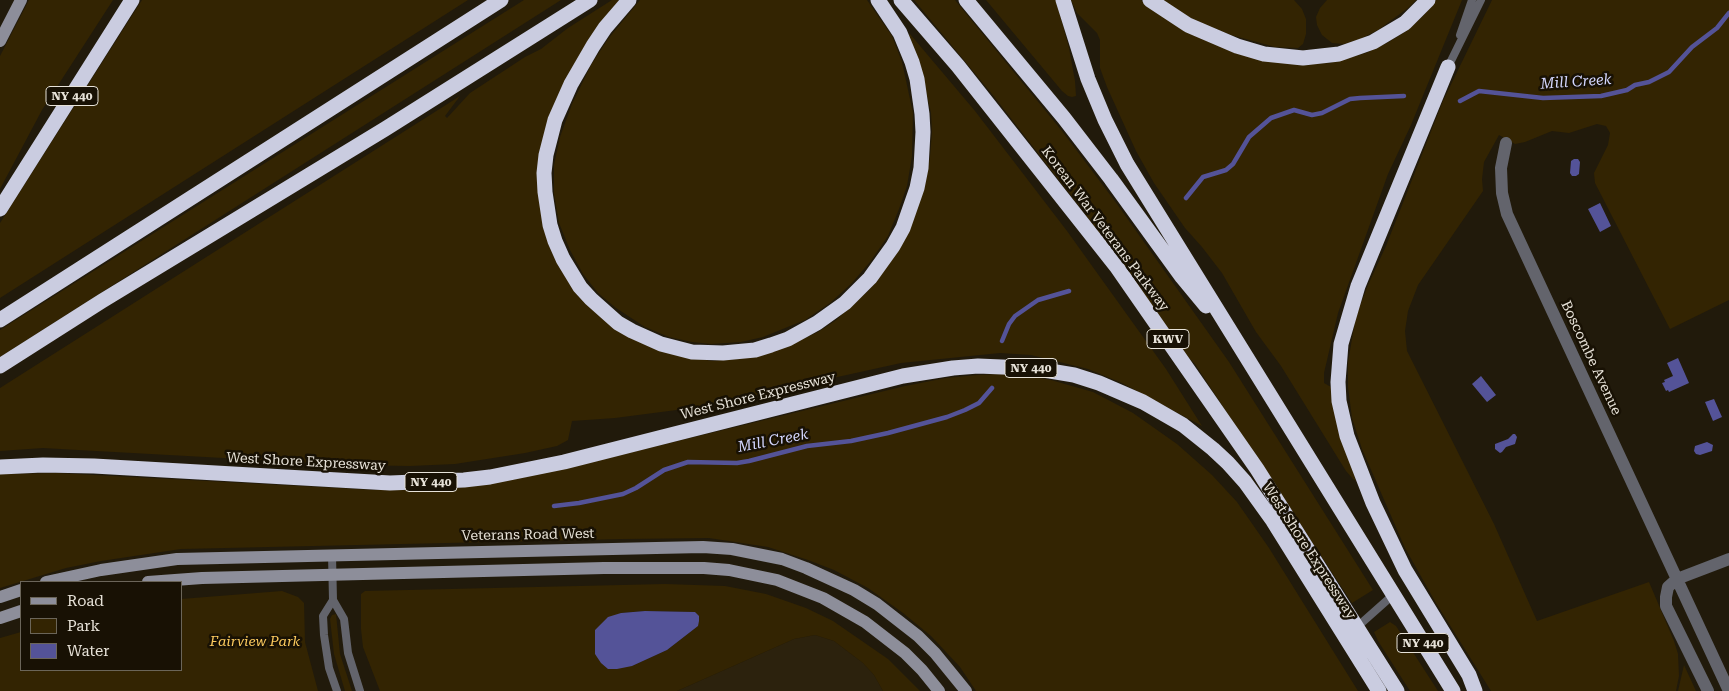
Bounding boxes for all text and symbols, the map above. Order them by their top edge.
water label: Mill Creek [1540,71,1612,93]
road number: NY 440 [46,86,98,105]
street label: Korean War Veterans Parkway [1038,143,1172,315]
street label: Boscombe Avenue [1557,298,1625,418]
road number: KWV [1147,329,1189,348]
road number: NY 440 [1005,358,1057,378]
street label: West Shore Expressway [679,369,837,423]
water label: Mill Creek [736,425,810,457]
street label: West Shore Expressway [226,449,386,475]
road number: NY 440 [405,472,457,492]
street label: West Shore Expressway [1259,480,1359,622]
street label: Veterans Road West [461,525,595,545]
legend [20,581,182,671]
text: Road [67,592,104,610]
text: Park [67,617,100,635]
park label: Fairview Park [210,634,300,650]
road number: NY 440 [1397,634,1449,652]
text: Water [67,642,109,660]

